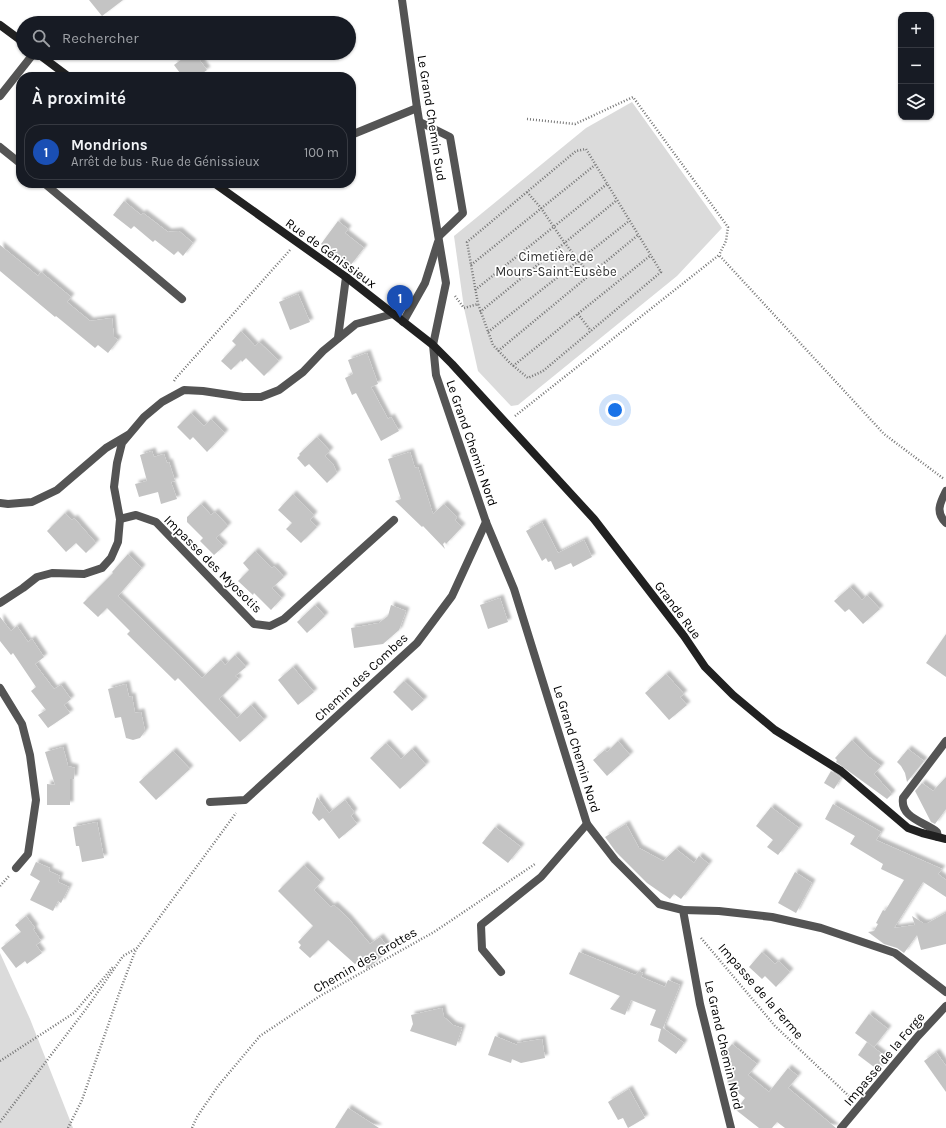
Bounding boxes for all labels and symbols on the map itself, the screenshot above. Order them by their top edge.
street label: Le Grand Chemin Sud [415,54,449,182]
street label: Rue de Génissieux [283,215,380,291]
park label: Cimetière de Mours-Saint-Eusèbe [495,249,617,279]
pin: 1 [387,285,413,318]
street label: Le Grand Chemin Nord [443,378,501,508]
your location [605,400,625,420]
street label: Impasse des Myosotis [161,512,265,616]
street label: Grande Rue [652,578,705,642]
street label: Chemin des Combes [311,630,411,724]
street label: Le Grand Chemin Nord [550,683,604,815]
street label: Chemin des Grottes [310,924,420,996]
street label: Impasse de la Ferme [715,940,807,1042]
street label: Le Grand Chemin Nord [702,979,746,1111]
street label: Impasse de la Forge [841,1009,928,1109]

